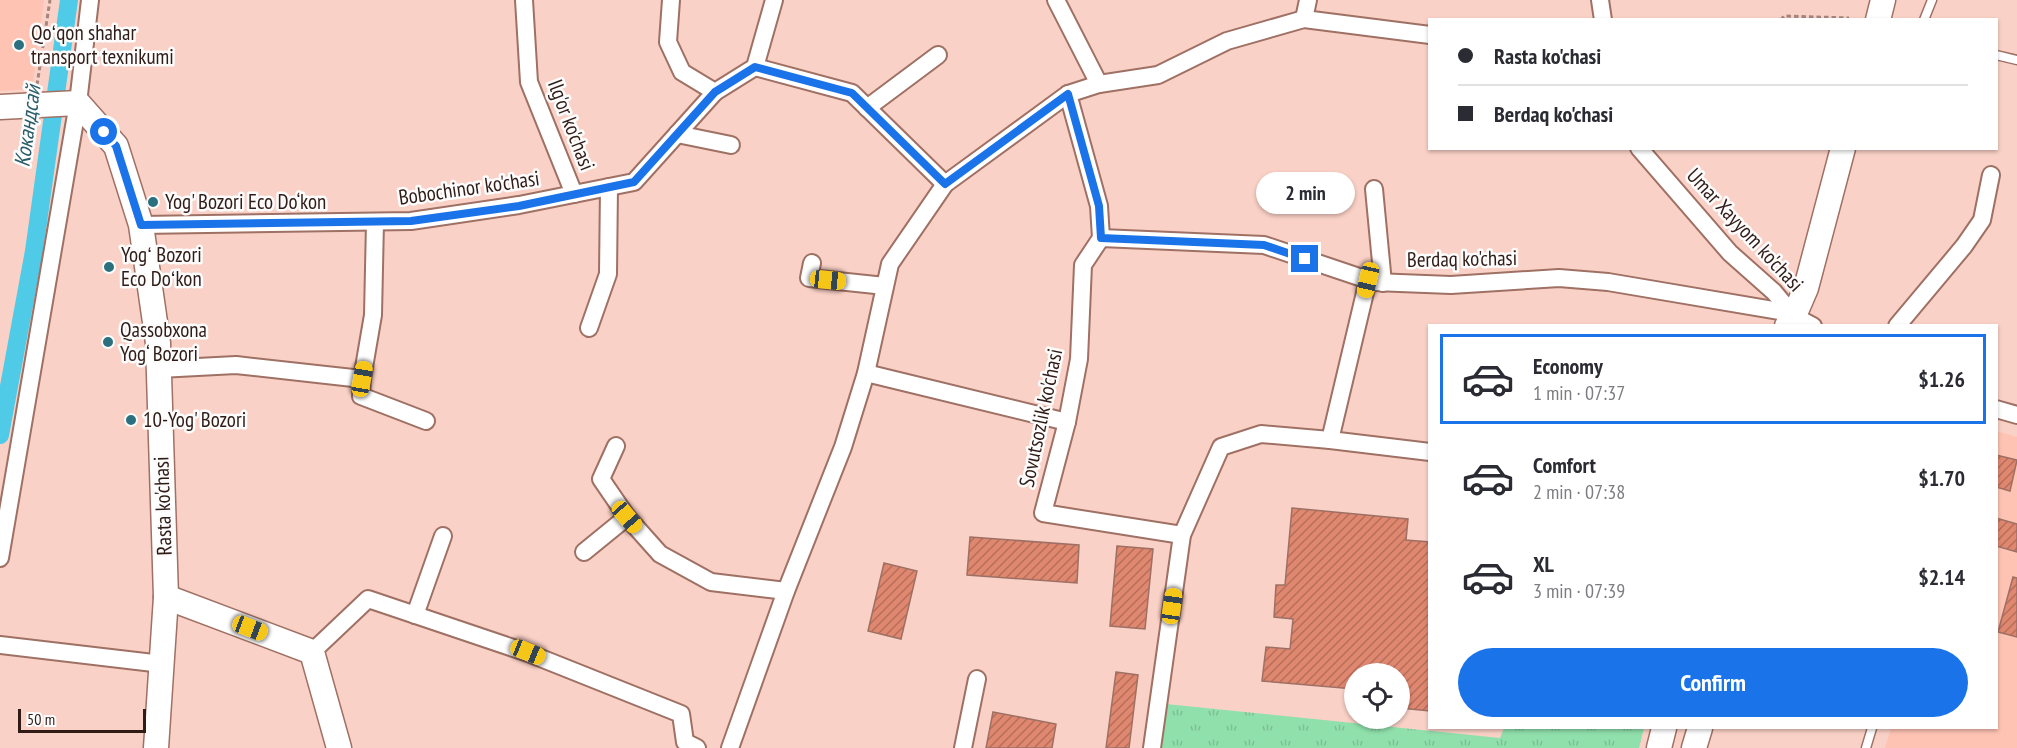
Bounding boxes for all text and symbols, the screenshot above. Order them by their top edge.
place label: Qoʻqon shahar transport texnikumi [31,19,174,70]
marker: Qoʻqon shahar transport texnikumi [12,38,26,52]
text: Rasta ko'chasi [1494,42,1601,70]
street label: Ilg'or ko'chasi [542,76,601,174]
water label: Кокандсай [7,81,47,169]
text: Berdaq ko'chasi [1494,100,1613,128]
route start [90,118,117,145]
street label: Umar Xayyom ko'chasi [1681,162,1810,297]
street label: Bobochinor ko'chasi [397,164,541,211]
callout: 2 min [1256,172,1354,214]
text: 2 min [1285,180,1326,206]
place label: Yog' Bozori Eco Do‘kon [165,188,326,215]
marker: Yog' Bozori Eco Do‘kon [146,195,160,209]
place label: Yogʻ Bozori Eco Doʻkon [121,241,202,292]
street label: Berdaq ko'chasi [1407,244,1517,273]
route end [1291,245,1318,272]
marker: Yogʻ Bozori Eco Doʻkon [102,260,116,274]
car [1355,260,1381,300]
car [809,269,847,291]
place label: Qassobxona Yog‘ Bozori [120,316,207,367]
marker: Qassobxona Yog‘ Bozori [101,335,115,349]
street label: Sovutsozlik ko'chasi [1013,346,1068,490]
icon: car [1461,352,1515,406]
text: Economy [1533,352,1603,380]
car [350,360,374,398]
text: $1.26 [1918,365,1965,393]
text: 1 min · 07:37 [1533,380,1625,406]
place label: 10-Yog' Bozori [143,406,246,433]
marker: 10-Yog' Bozori [124,413,138,427]
icon: car [1461,451,1515,505]
text: Comfort [1533,451,1596,479]
street label: Rasta ko'chasi [147,456,178,556]
text: $1.70 [1918,464,1965,492]
text: 2 min · 07:38 [1533,479,1625,505]
car [608,498,646,536]
icon: car [1461,550,1515,604]
text: XL [1533,550,1554,578]
text: $2.14 [1918,563,1965,591]
text: 3 min · 07:39 [1533,578,1625,604]
car [1161,587,1183,625]
car [230,613,270,643]
car [508,637,548,667]
button: Confirm [1458,648,1968,717]
map controls [1344,663,1410,729]
button: locate [1344,663,1410,729]
scale bar [18,706,146,734]
text: 50 m [27,709,55,729]

